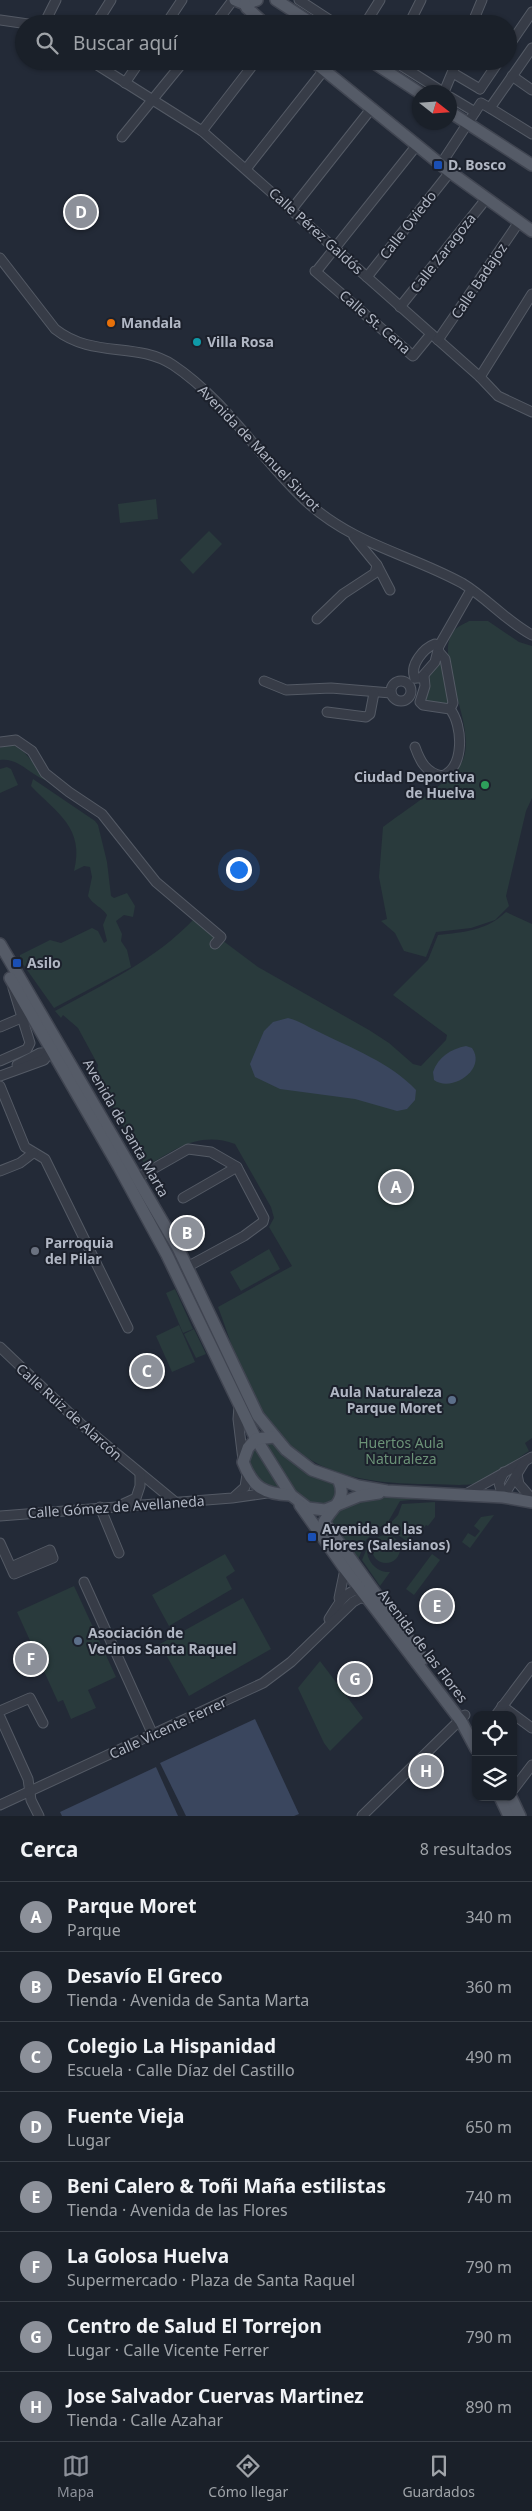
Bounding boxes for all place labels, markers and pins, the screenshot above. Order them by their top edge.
place label: D. Bosco [448,155,507,174]
marker: D. Bosco [432,159,444,171]
pin: D [65,193,97,231]
place label: Mandala [121,313,181,332]
marker: Mandala [105,317,117,329]
place label: Villa Rosa [207,332,274,351]
marker: Villa Rosa [191,336,203,348]
place label: Ciudad Deportiva de Huelva [354,767,475,802]
marker: Ciudad Deportiva de Huelva [479,779,491,791]
place label: Asilo [27,953,61,972]
marker: Asilo [11,957,23,969]
pin: A [380,1168,412,1206]
pin: B [171,1214,203,1252]
place label: Parroquia del Pilar [45,1233,114,1268]
marker: Parroquia del Pilar [29,1245,41,1257]
pin: C [131,1352,163,1390]
place label: Aula Naturaleza Parque Moret [330,1382,442,1417]
marker: Aula Naturaleza Parque Moret [446,1394,458,1406]
place label: Avenida de las Flores (Salesianos) [322,1519,450,1554]
marker: Avenida de las Flores (Salesianos) [306,1531,318,1543]
pin: E [421,1587,453,1625]
place label: Asociación de Vecinos Santa Raquel [88,1623,236,1658]
marker: Asociación de Vecinos Santa Raquel [72,1635,84,1647]
pin: F [15,1640,47,1678]
pin: G [339,1660,371,1698]
pin: H [410,1752,442,1790]

